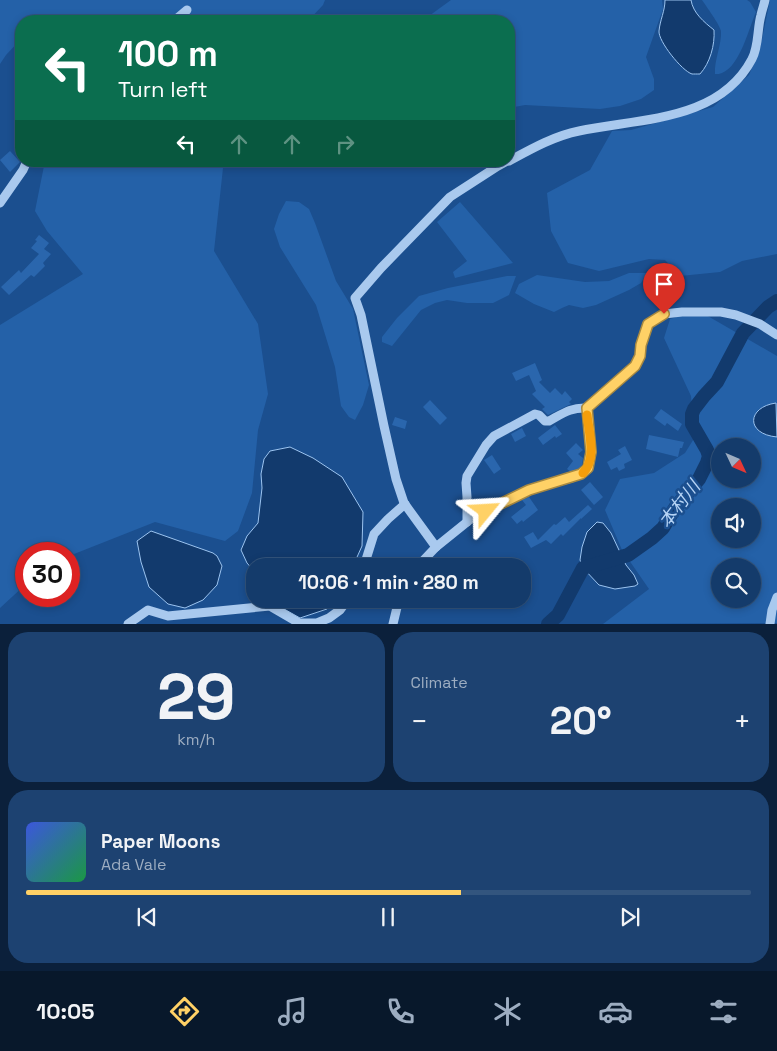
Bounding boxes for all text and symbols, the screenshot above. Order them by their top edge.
text: 100 m [118,32,218,76]
icon: left [35,35,100,100]
text: Turn left [118,75,208,103]
icon: left [172,130,200,158]
icon: ahead [225,130,253,158]
icon: ahead [278,130,306,158]
icon: right [331,130,359,158]
pin [643,263,685,314]
icon: arrive [650,270,678,298]
north arrow [711,438,761,488]
map controls [711,438,761,608]
water label: 本村川 [653,474,706,532]
position arrow [459,484,511,536]
button: sound [711,498,761,548]
speed limit sign: 30 [15,542,80,607]
button: search [711,558,761,608]
text: 10:06 · 1 min · 280 m [298,570,479,595]
text: 29 [157,655,236,738]
text: Climate [411,672,468,693]
text: 20° [550,697,612,745]
text: − [411,703,428,739]
text: + [734,703,751,739]
text: km/h [177,729,215,750]
text: Paper Moons [101,829,220,854]
text: Ada Vale [101,854,166,875]
icon: previous [133,903,161,931]
icon: pause [374,903,402,931]
icon: next [616,903,644,931]
icon: directions [167,994,202,1029]
icon: music [275,994,310,1029]
icon: phone [383,994,418,1029]
icon: climate [490,994,525,1029]
icon: car [598,994,633,1029]
icon: filters [706,994,741,1029]
text: 10:05 [36,997,95,1025]

